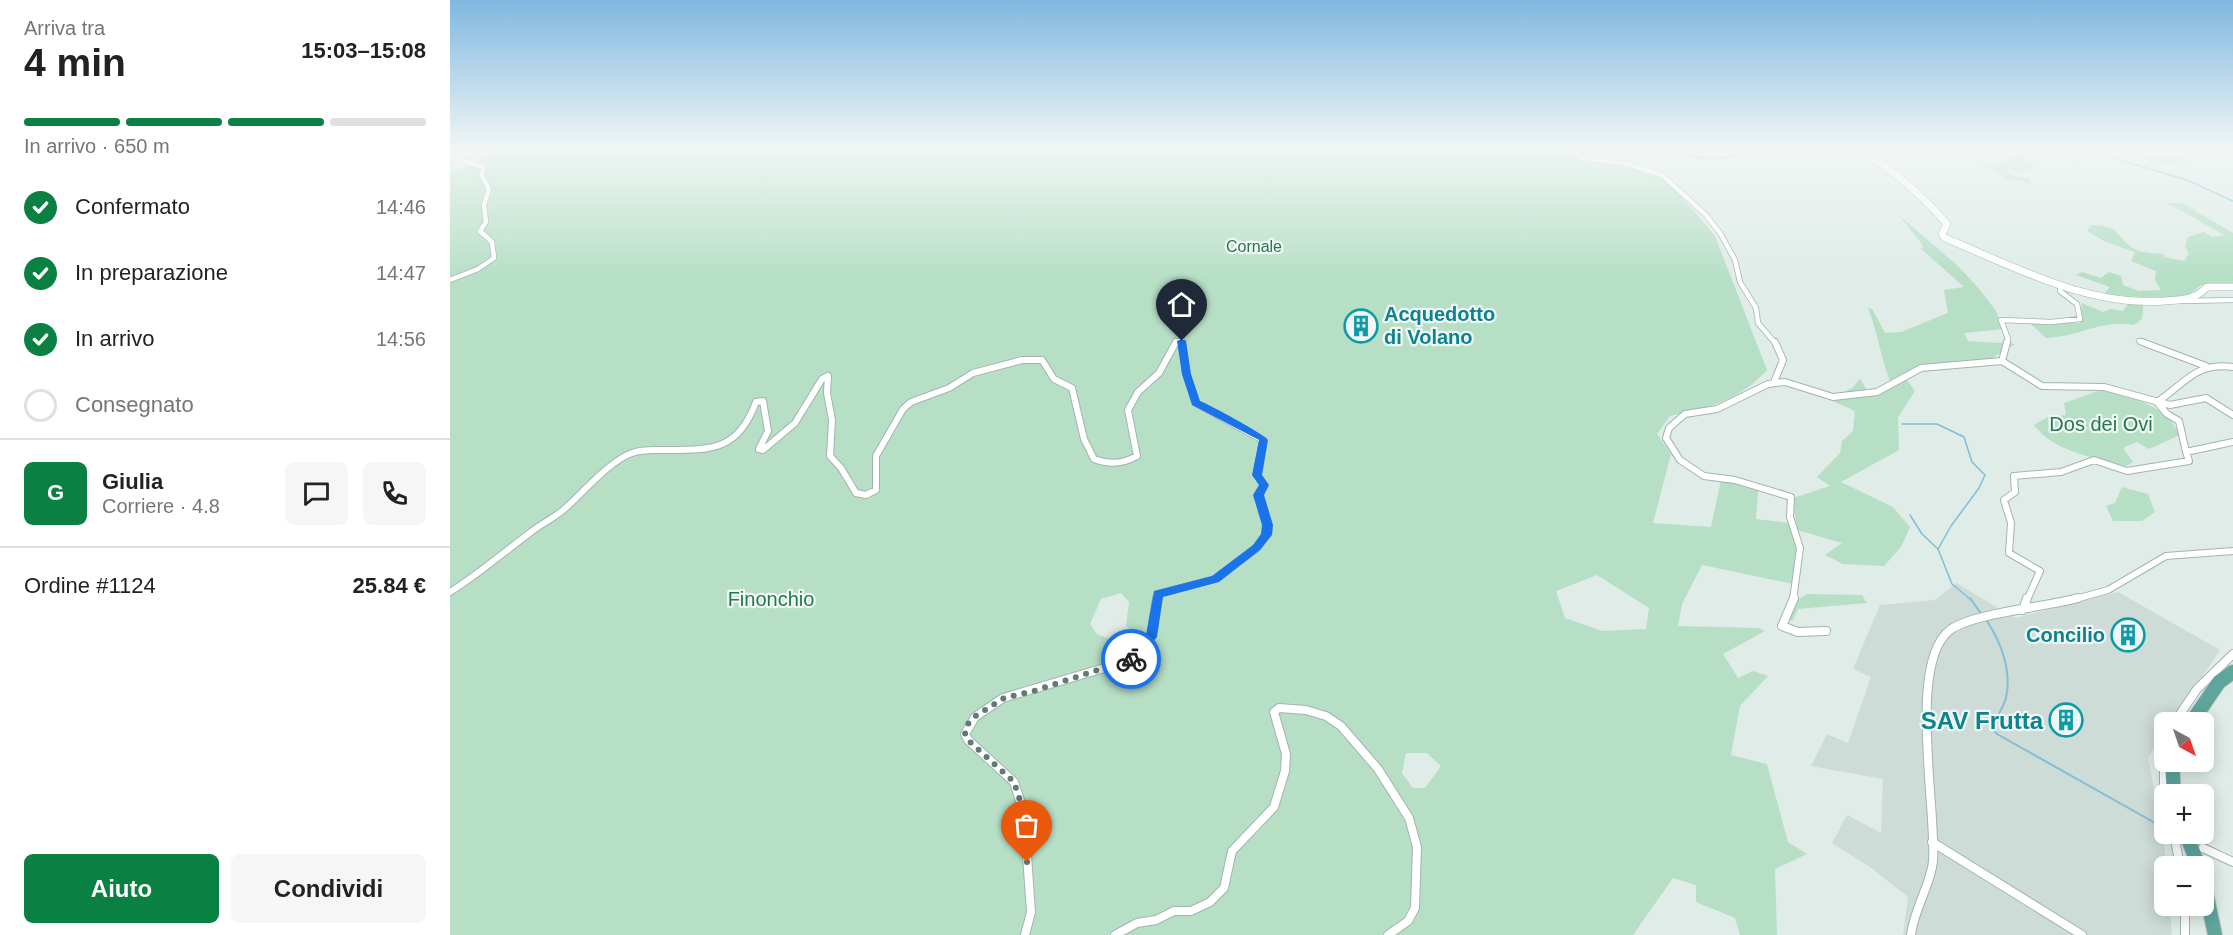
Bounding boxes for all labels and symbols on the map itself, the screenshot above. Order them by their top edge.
park label: Cornale [1226,238,1282,255]
pin [1156,279,1207,341]
place label: Acquedotto di Volano [1384,303,1495,348]
building icon: Acquedotto di Volano [1343,308,1379,344]
park label: Dos dei Ovi [2049,413,2153,435]
park label: Finonchio [728,588,814,610]
building icon: Concilio [2110,617,2146,653]
place label: Concilio [2026,624,2105,646]
courier [1101,629,1161,689]
building icon: SAV Frutta [2048,702,2084,738]
place label: SAV Frutta [1921,707,2044,734]
north arrow [2154,712,2214,772]
pin [1001,800,1052,862]

